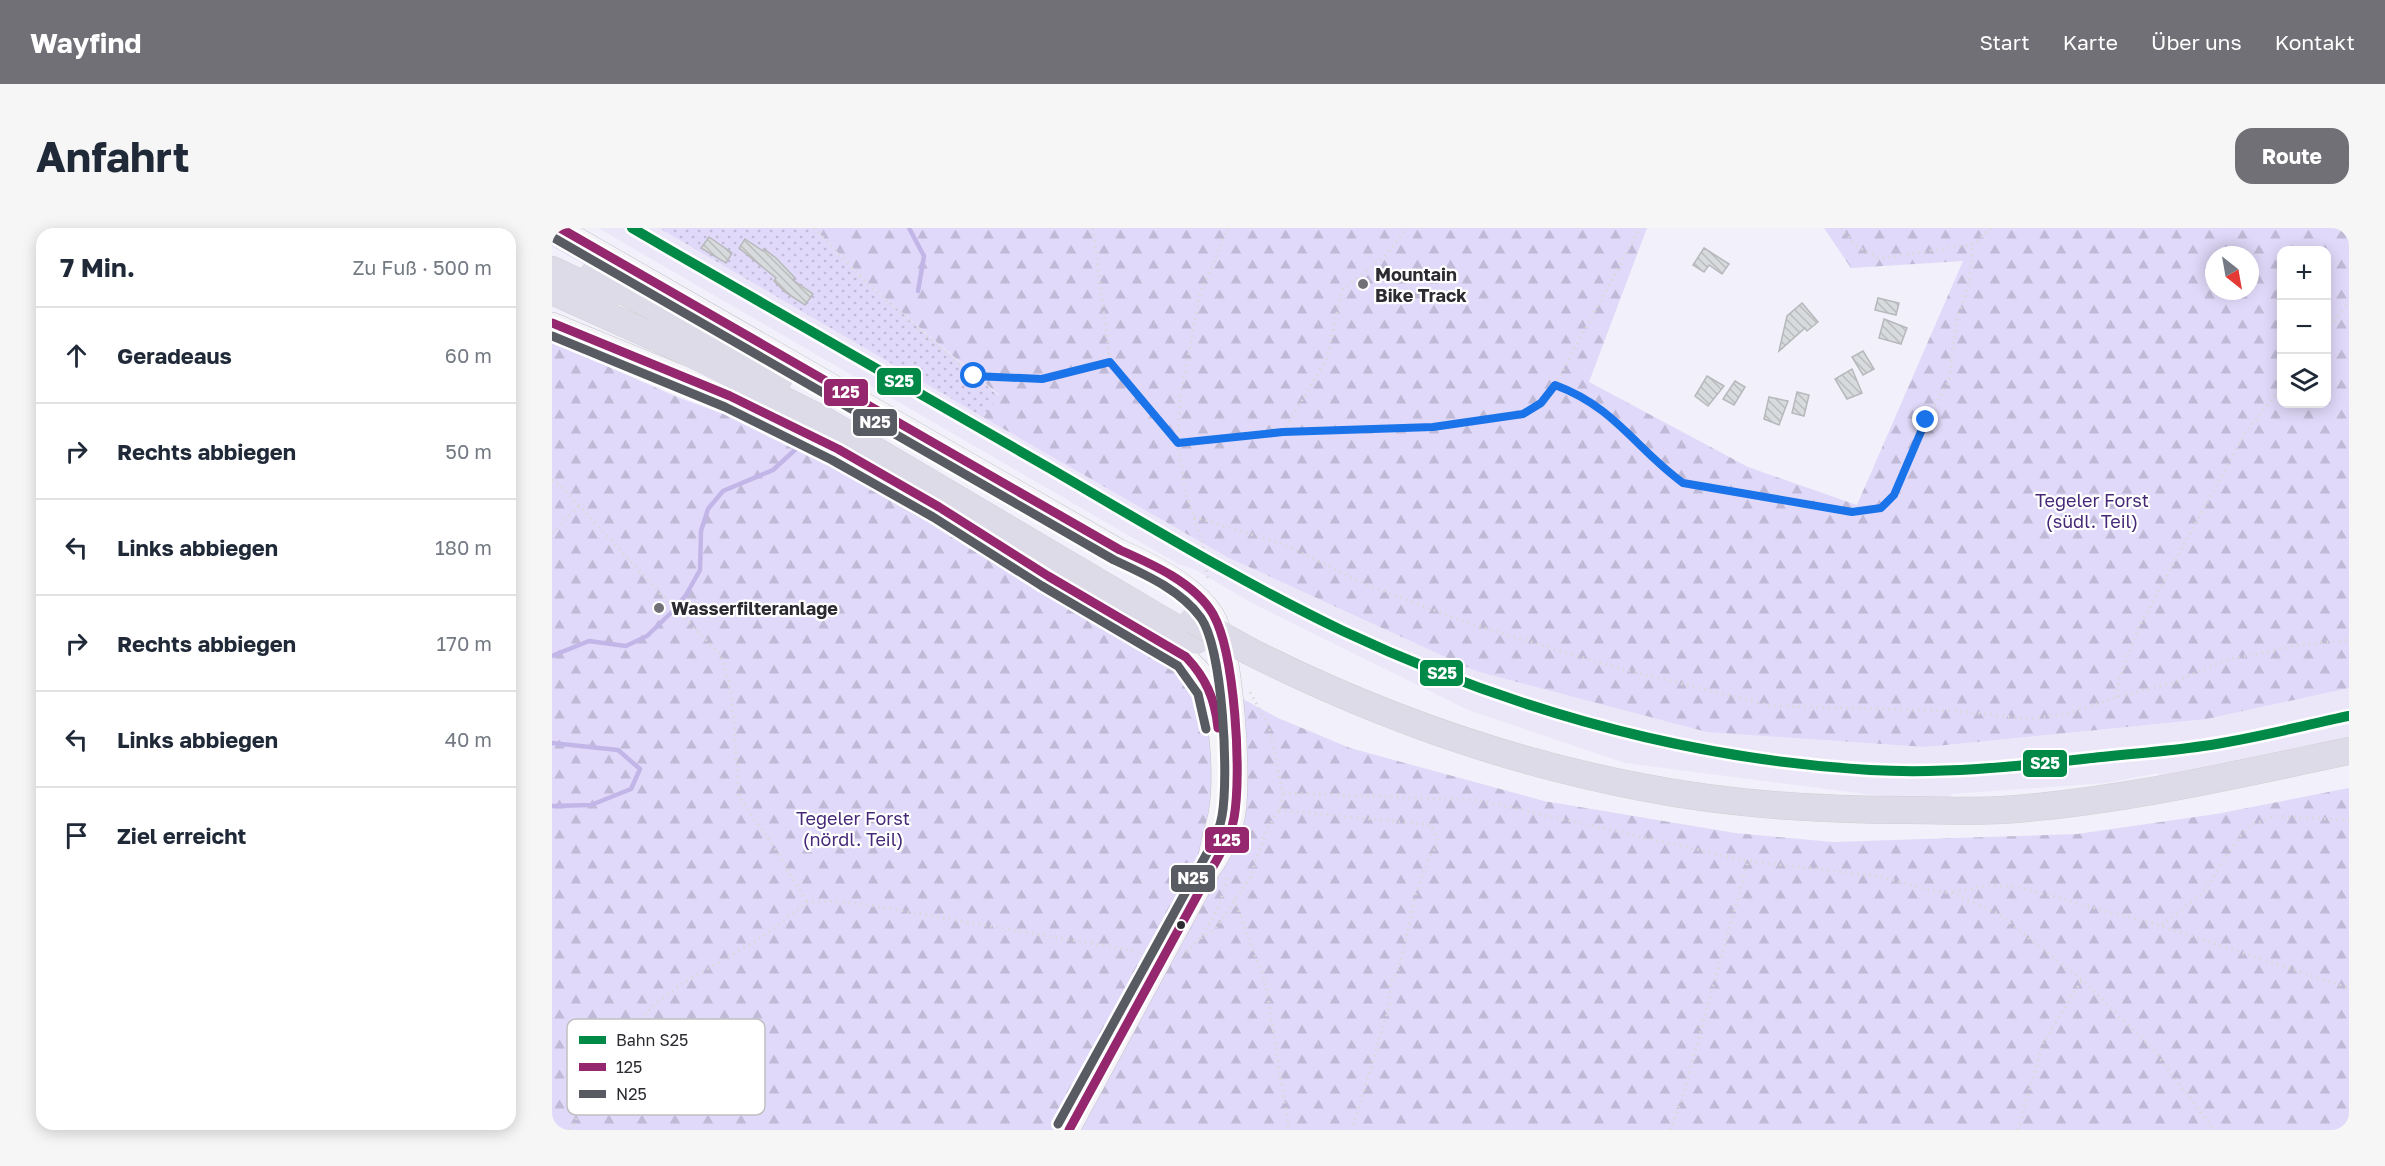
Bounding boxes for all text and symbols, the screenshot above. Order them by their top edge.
text: Wayfind [30,26,142,59]
text: Start [1979,29,2030,55]
text: Karte [2063,29,2118,55]
text: Über uns [2151,29,2242,55]
text: Kontakt [2275,29,2355,55]
button: Route [2235,128,2349,184]
text: Anfahrt [36,131,190,181]
north arrow [2205,246,2259,300]
map controls [2277,246,2331,408]
button: + [2277,246,2331,300]
text: 7 Min. [60,252,135,283]
text: Zu Fuß · 500 m [353,255,492,279]
place label: Mountain Bike Track [1375,263,1467,306]
marker: Mountain Bike Track [1356,277,1370,291]
button: − [2277,300,2331,354]
icon: ahead [60,339,93,372]
text: Geradeaus [117,342,232,369]
text: 60 m [445,343,492,367]
button: layers [2277,354,2331,408]
route start [960,362,986,388]
line badge: S25 [876,367,922,396]
text: S25 [884,371,914,391]
line badge: 125 [823,378,869,407]
text: 125 [832,382,860,402]
route end [1912,406,1938,432]
line badge: N25 [852,408,898,437]
text: N25 [859,412,891,432]
icon: right [60,435,93,468]
text: Rechts abbiegen [117,438,296,465]
text: 50 m [445,439,492,463]
park label: Tegeler Forst (südl. Teil) [2035,489,2149,532]
icon: left [60,531,93,564]
text: Links abbiegen [117,534,278,561]
text: 180 m [435,535,492,559]
place label: Wasserfilteranlage [671,597,838,619]
marker: Wasserfilteranlage [652,601,666,615]
icon: right [60,627,93,660]
text: Rechts abbiegen [117,630,296,657]
text: 170 m [437,631,492,655]
line badge: S25 [1419,659,1464,687]
text: S25 [1427,663,1457,683]
icon: left [60,723,93,756]
text: Links abbiegen [117,726,278,753]
text: 40 m [445,727,492,751]
line badge: S25 [2022,749,2068,778]
text: S25 [2030,753,2060,773]
park label: Tegeler Forst (nördl. Teil) [796,807,910,850]
icon: arrive [60,819,93,852]
text: Ziel erreicht [117,822,246,849]
line badge: 125 [1204,826,1250,854]
text: 125 [1213,830,1241,850]
line badge: N25 [1170,864,1216,893]
text: N25 [1177,868,1209,888]
unlabelled marker [1175,919,1187,931]
legend [567,1019,765,1115]
text: Bahn S25 [616,1030,688,1050]
text: 125 [616,1057,642,1077]
text: N25 [616,1084,647,1104]

